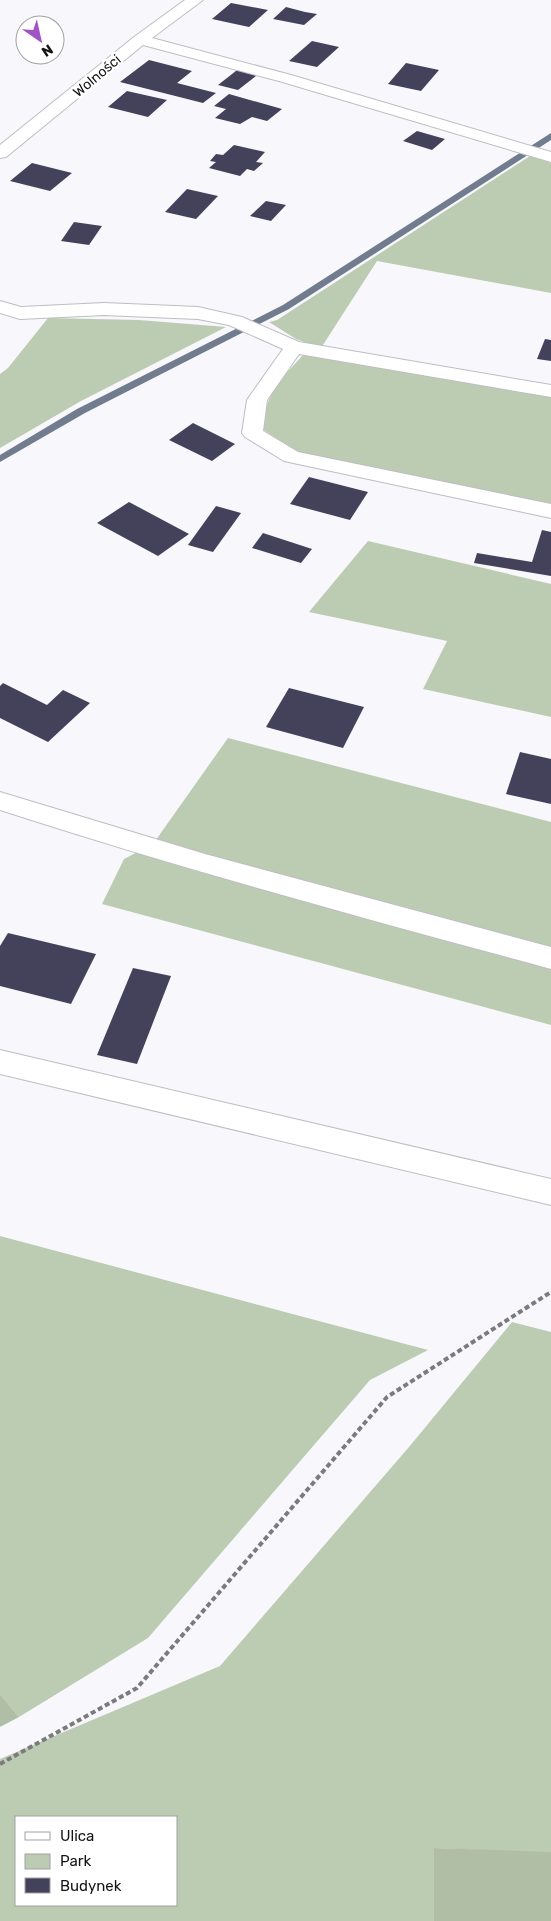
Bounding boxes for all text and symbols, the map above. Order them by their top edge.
north arrow [15,15,65,65]
text: N [38,40,56,60]
street label: Wolności [70,51,124,101]
legend [15,1816,178,1906]
text: Ulica [60,1827,94,1845]
text: Park [60,1852,91,1870]
text: Budynek [60,1877,122,1895]

